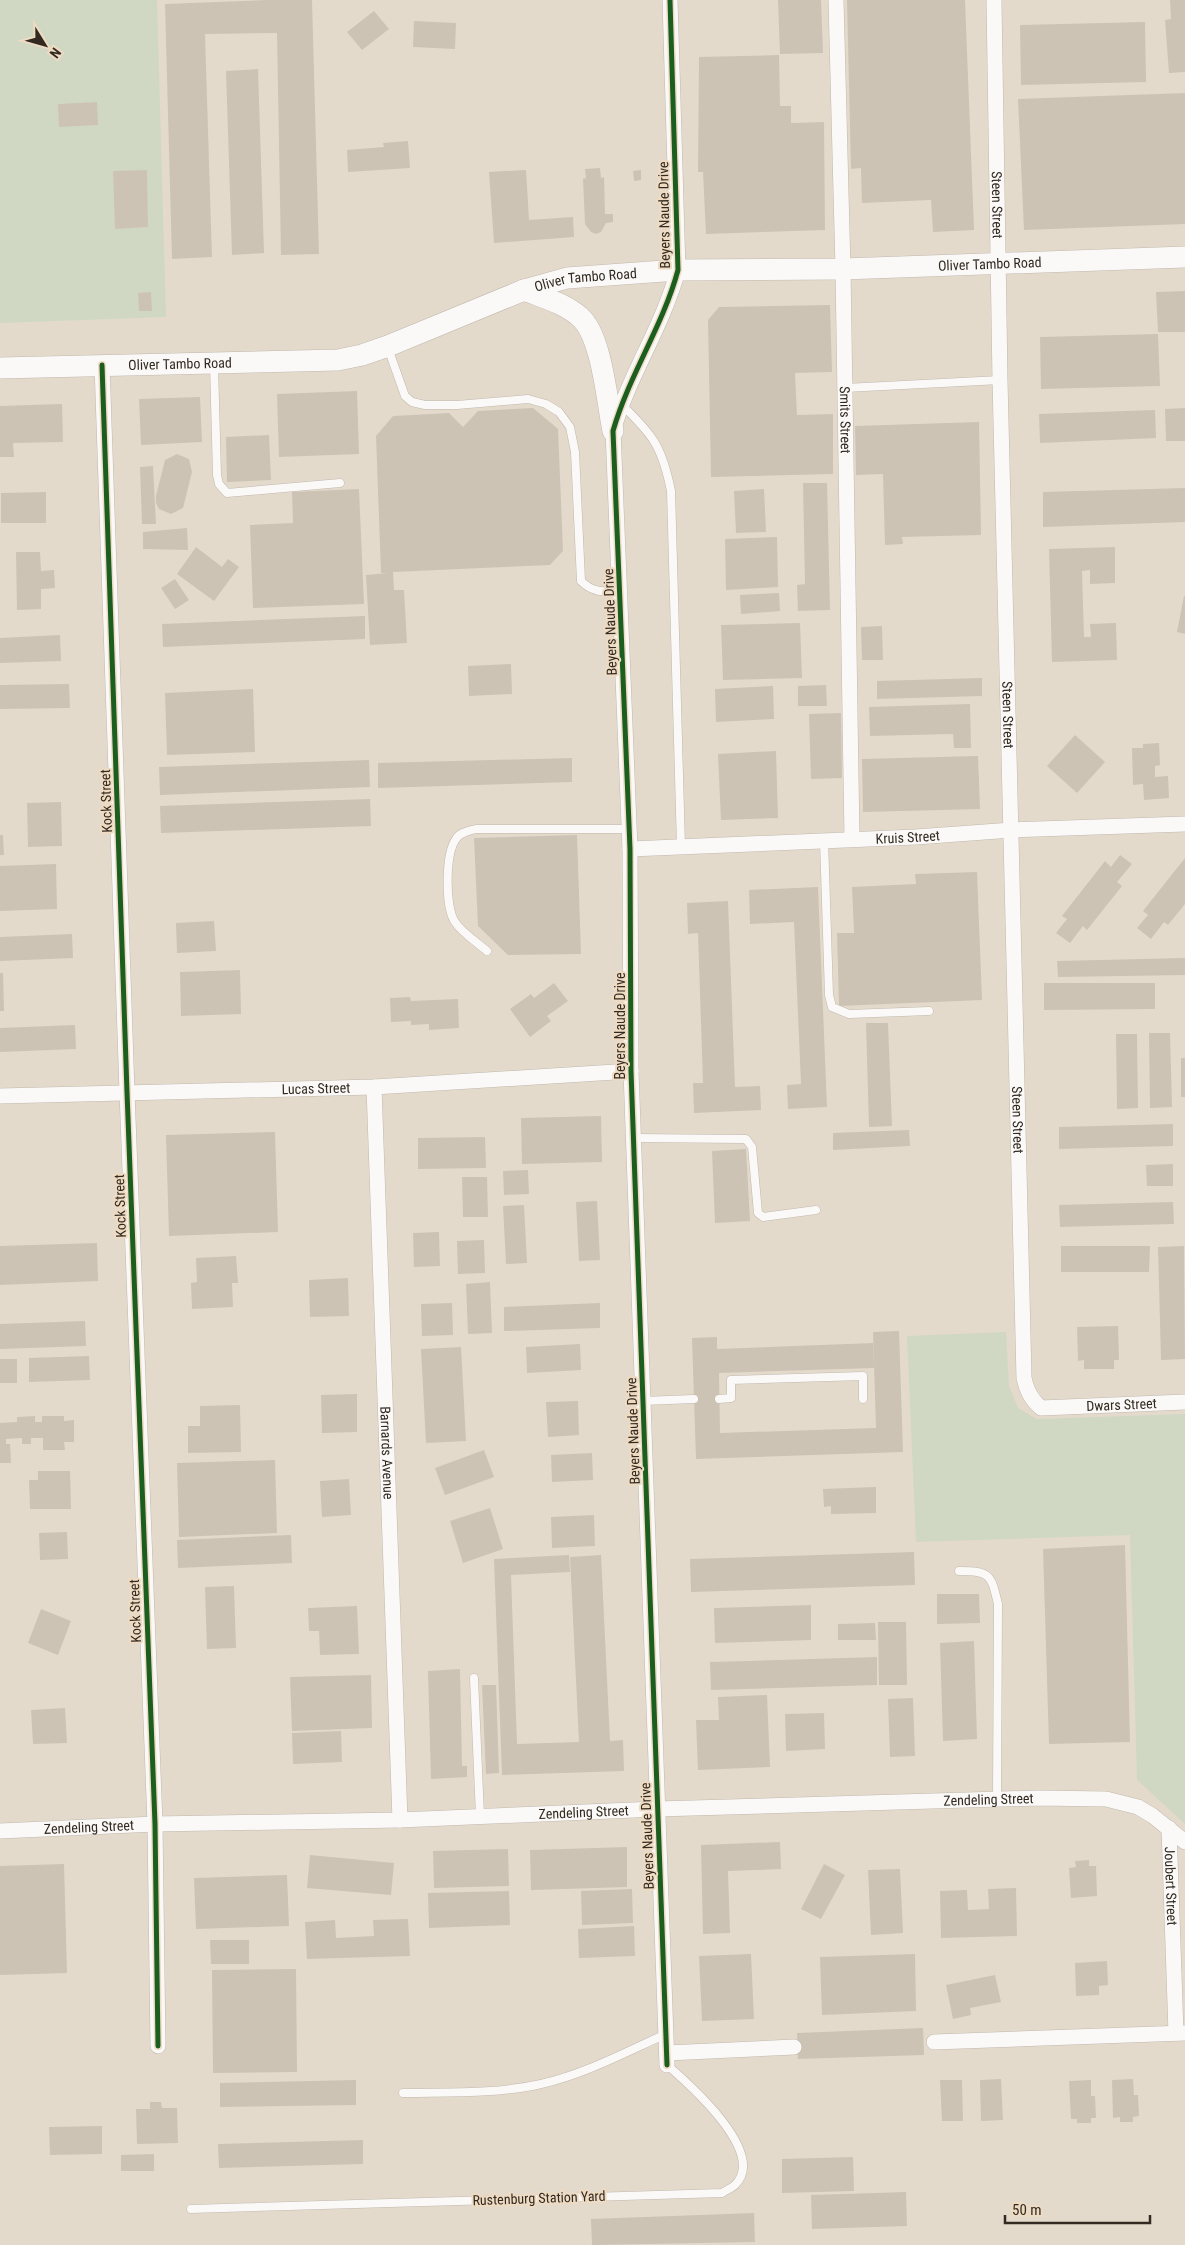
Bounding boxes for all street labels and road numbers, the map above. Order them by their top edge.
street label: Beyers Naude Drive [655,161,673,269]
street label: Steen Street [989,171,1006,239]
street label: Oliver Tambo Road [938,254,1042,274]
street label: Oliver Tambo Road [532,265,637,295]
street label: Oliver Tambo Road [128,355,232,373]
street label: Smits Street [837,386,854,454]
street label: Beyers Naude Drive [600,568,620,676]
street label: Steen Street [999,681,1017,749]
street label: Kock Street [97,769,115,833]
street label: Kruis Street [875,827,940,847]
street label: Beyers Naude Drive [612,972,628,1080]
street label: Lucas Street [281,1080,350,1097]
street label: Steen Street [1009,1086,1027,1154]
street label: Kock Street [111,1174,129,1238]
street label: Beyers Naude Drive [623,1377,643,1485]
street label: Dwars Street [1086,1395,1157,1414]
street label: Barnards Avenue [377,1406,397,1500]
street label: Kock Street [126,1579,144,1643]
street label: Beyers Naude Drive [637,1782,657,1890]
street label: Zendeling Street [943,1790,1034,1809]
street label: Zendeling Street [538,1802,629,1822]
street label: Zendeling Street [43,1817,134,1837]
street label: Joubert Street [1162,1846,1180,1926]
street label: Rustenburg Station Yard [472,2188,606,2208]

